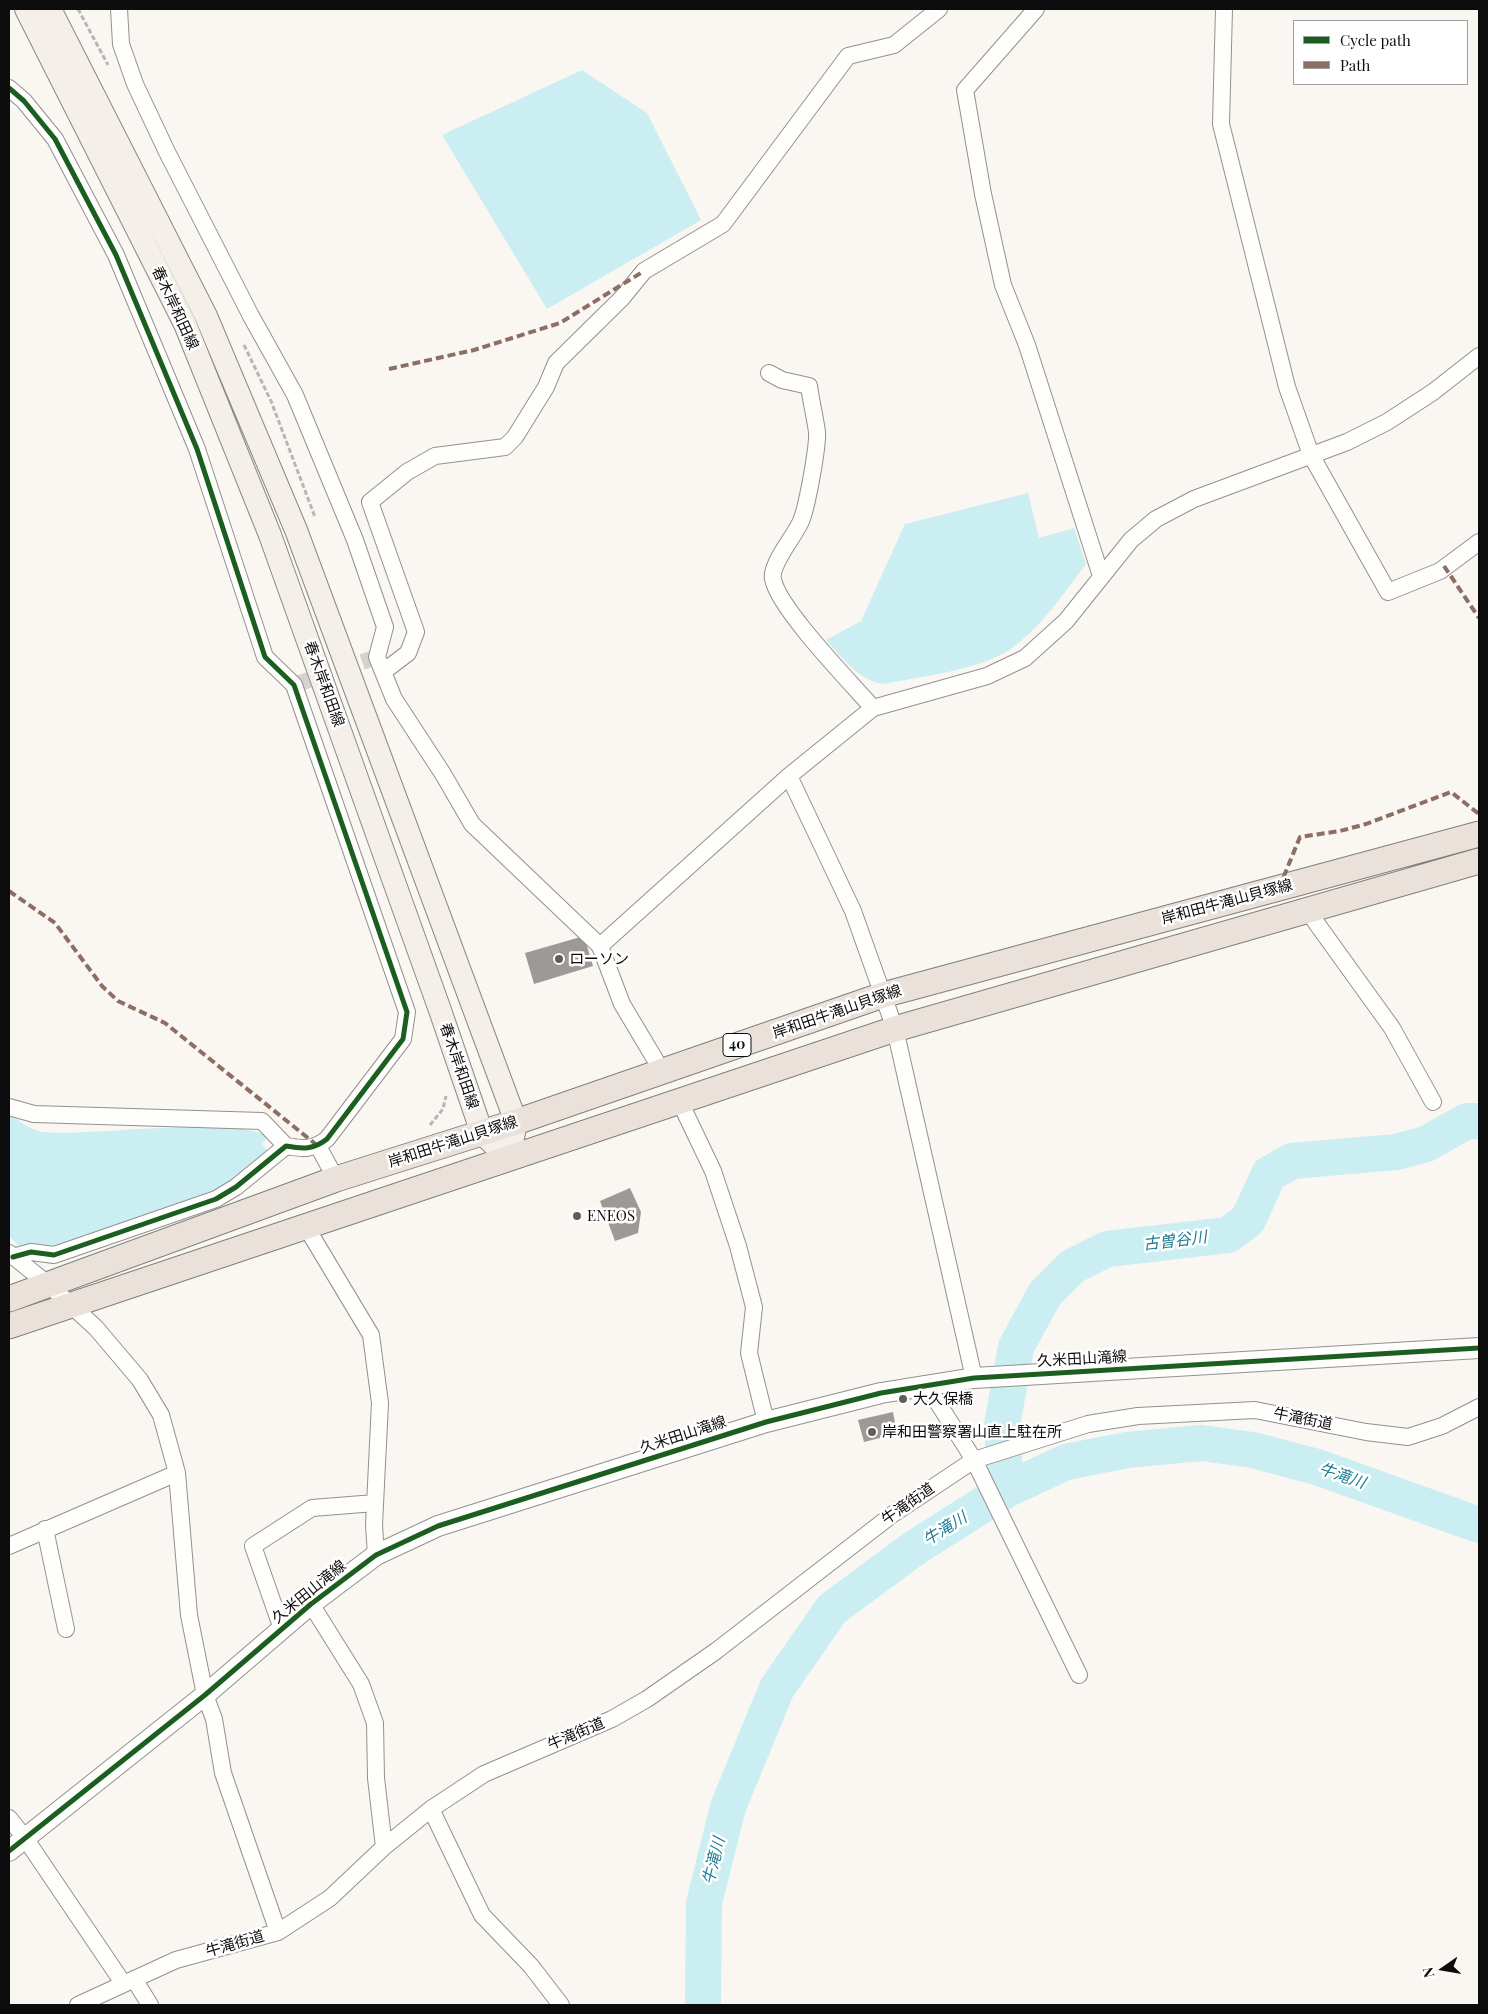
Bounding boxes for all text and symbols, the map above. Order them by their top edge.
legend [1293,20,1468,85]
text: Cycle path [1340,30,1411,50]
text: Path [1340,55,1370,75]
street label: 春木岸和田線 [148,263,202,353]
street label: 春木岸和田線 [300,639,348,729]
street label: 岸和田牛滝山貝塚線 [1159,876,1295,928]
place label: ローソン [569,950,629,968]
marker: ローソン [553,953,565,965]
street label: 岸和田牛滝山貝塚線 [770,982,904,1042]
street label: 春木岸和田線 [436,1021,482,1111]
road number: 40 [723,1034,751,1056]
street label: 岸和田牛滝山貝塚線 [386,1113,520,1171]
place label: ENEOS [587,1207,635,1225]
marker: ENEOS [571,1210,583,1222]
water label: 古曽谷川 [1142,1228,1208,1254]
street label: 久米田山滝線 [1037,1348,1127,1370]
place label: 大久保橋 [913,1390,973,1408]
marker: 大久保橋 [897,1393,909,1405]
street label: 牛滝街道 [1272,1404,1334,1434]
street label: 久米田山滝線 [637,1413,729,1457]
place label: 岸和田警察署山直上駐在所 [882,1423,1062,1441]
marker: 岸和田警察署山直上駐在所 [866,1426,878,1438]
water label: 牛滝川 [1316,1459,1368,1493]
street label: 牛滝街道 [878,1479,938,1529]
water label: 牛滝川 [920,1508,970,1550]
street label: 久米田山滝線 [268,1557,350,1627]
street label: 牛滝街道 [545,1714,607,1754]
water label: 牛滝川 [699,1835,729,1887]
street label: 牛滝街道 [204,1927,266,1961]
north arrow [1418,1944,1468,1994]
text: N [1418,1965,1438,1980]

